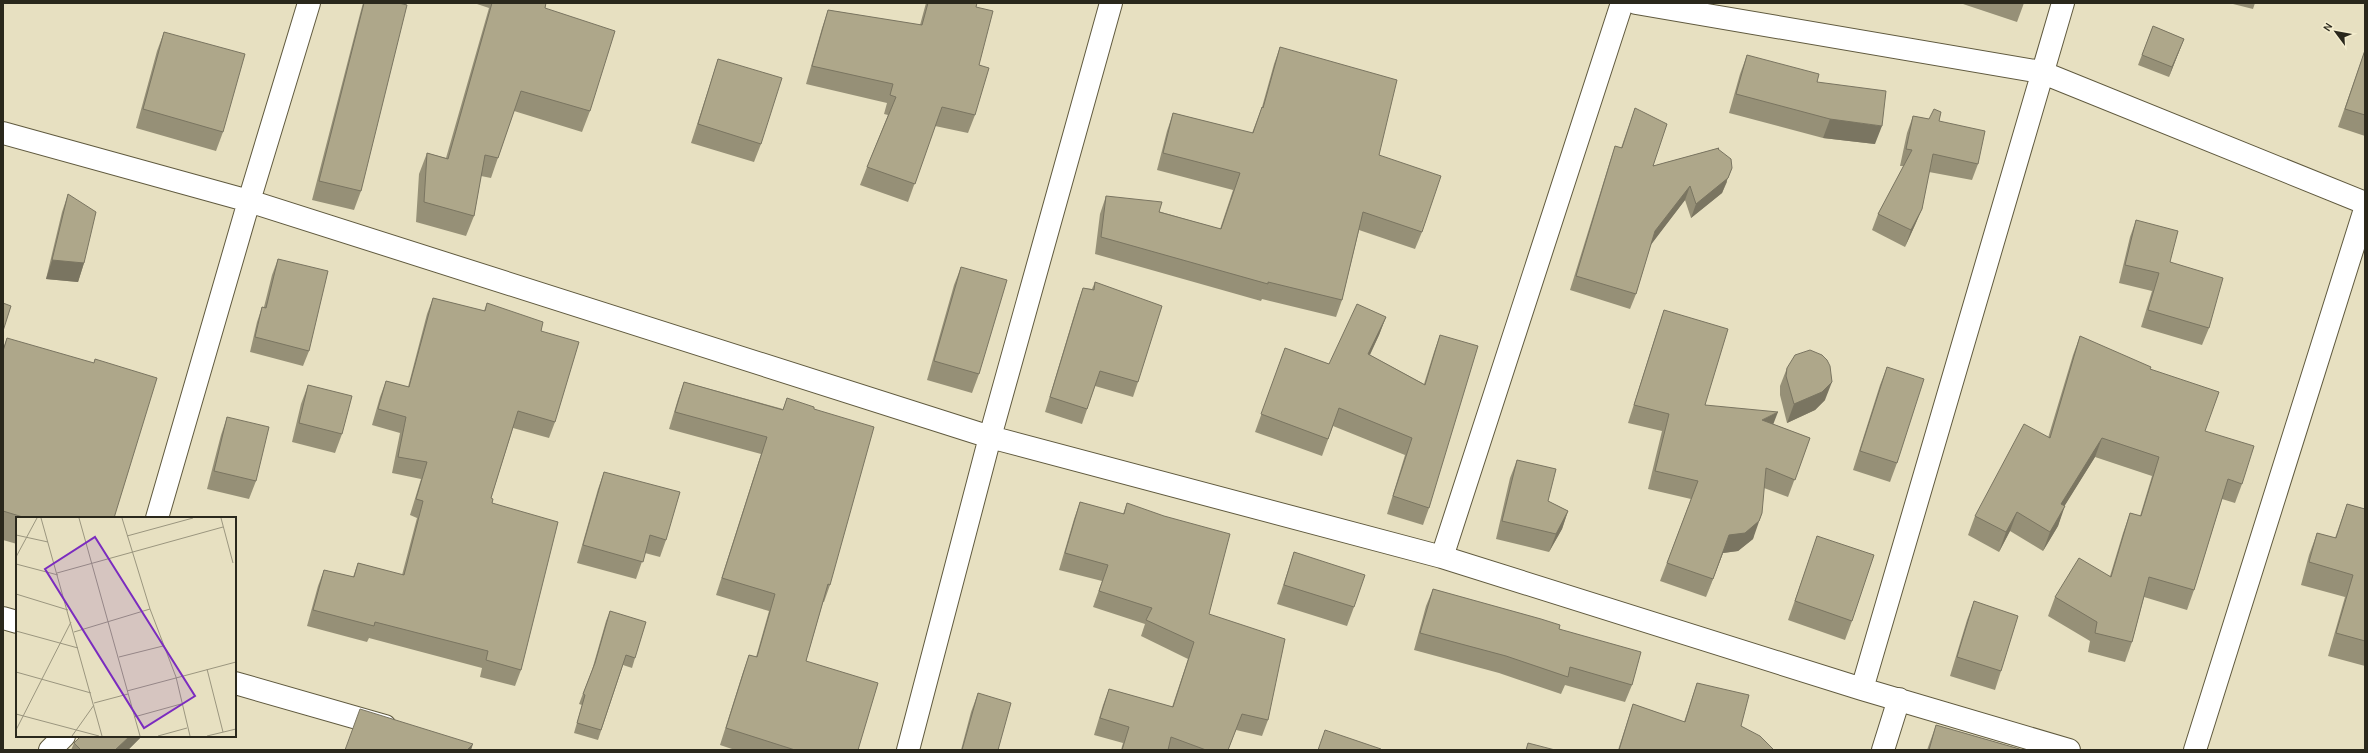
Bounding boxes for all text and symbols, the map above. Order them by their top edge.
north arrow [2316,12,2356,52]
text: N [2320,20,2336,34]
inset map [16,517,236,737]

